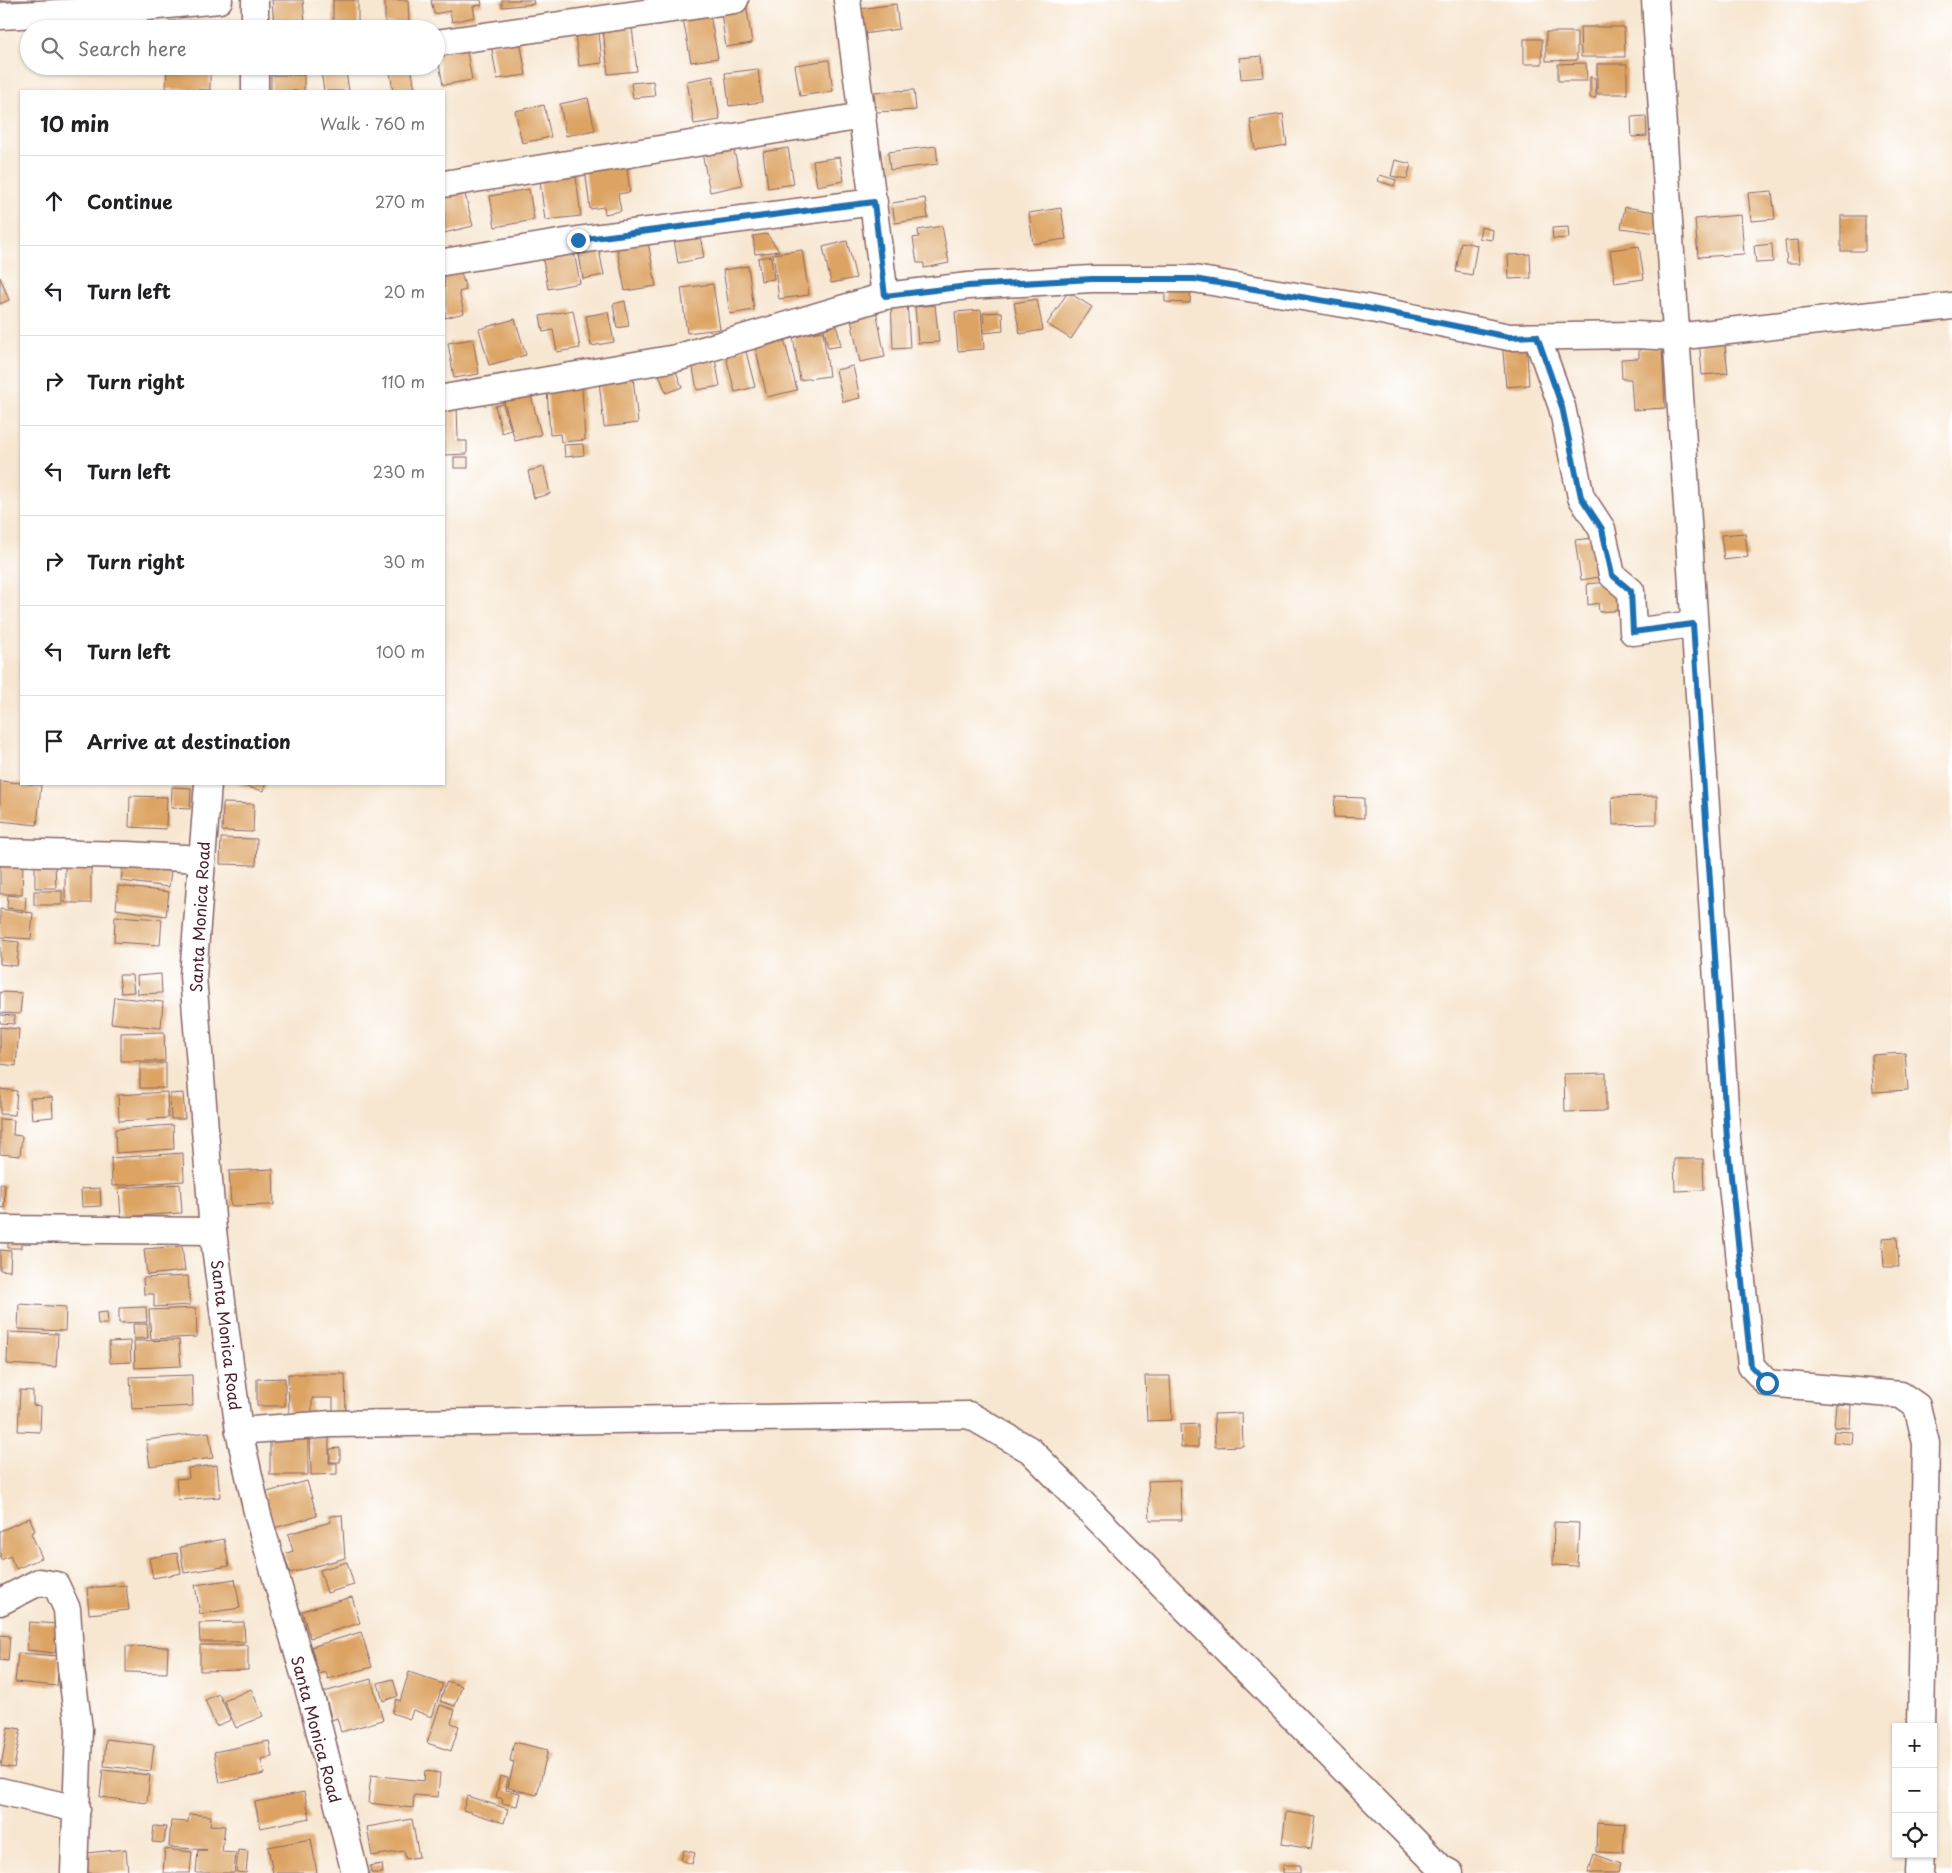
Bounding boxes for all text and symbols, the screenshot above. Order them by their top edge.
search box [20,20,445,75]
icon: search [38,34,66,62]
text: Search here [78,34,187,62]
text: 10 min [40,107,110,139]
text: Walk · 760 m [320,111,425,135]
icon: ahead [40,187,68,215]
text: Continue [87,187,173,215]
text: 270 m [375,189,425,213]
route end [567,229,590,252]
icon: left [40,277,68,305]
text: Turn left [87,277,171,305]
text: 20 m [384,279,425,303]
icon: right [40,367,68,395]
text: Turn right [87,367,185,395]
text: 110 m [382,369,425,393]
icon: left [40,457,68,485]
text: Turn left [87,457,171,485]
text: 230 m [373,459,425,483]
icon: right [40,547,68,575]
text: Turn right [87,547,185,575]
text: 30 m [383,549,425,573]
icon: left [40,637,68,665]
text: Turn left [87,637,171,665]
text: 100 m [376,639,425,663]
icon: arrive [40,727,68,755]
text: Arrive at destination [87,727,291,755]
street label: Santa Monica Road [183,841,215,993]
street label: Santa Monica Road [206,1259,248,1411]
route start [1756,1372,1779,1395]
street label: Santa Monica Road [286,1653,348,1805]
map controls [1892,1723,1937,1858]
button: + [1892,1723,1937,1768]
button: − [1892,1768,1937,1813]
button: locate [1892,1813,1937,1858]

